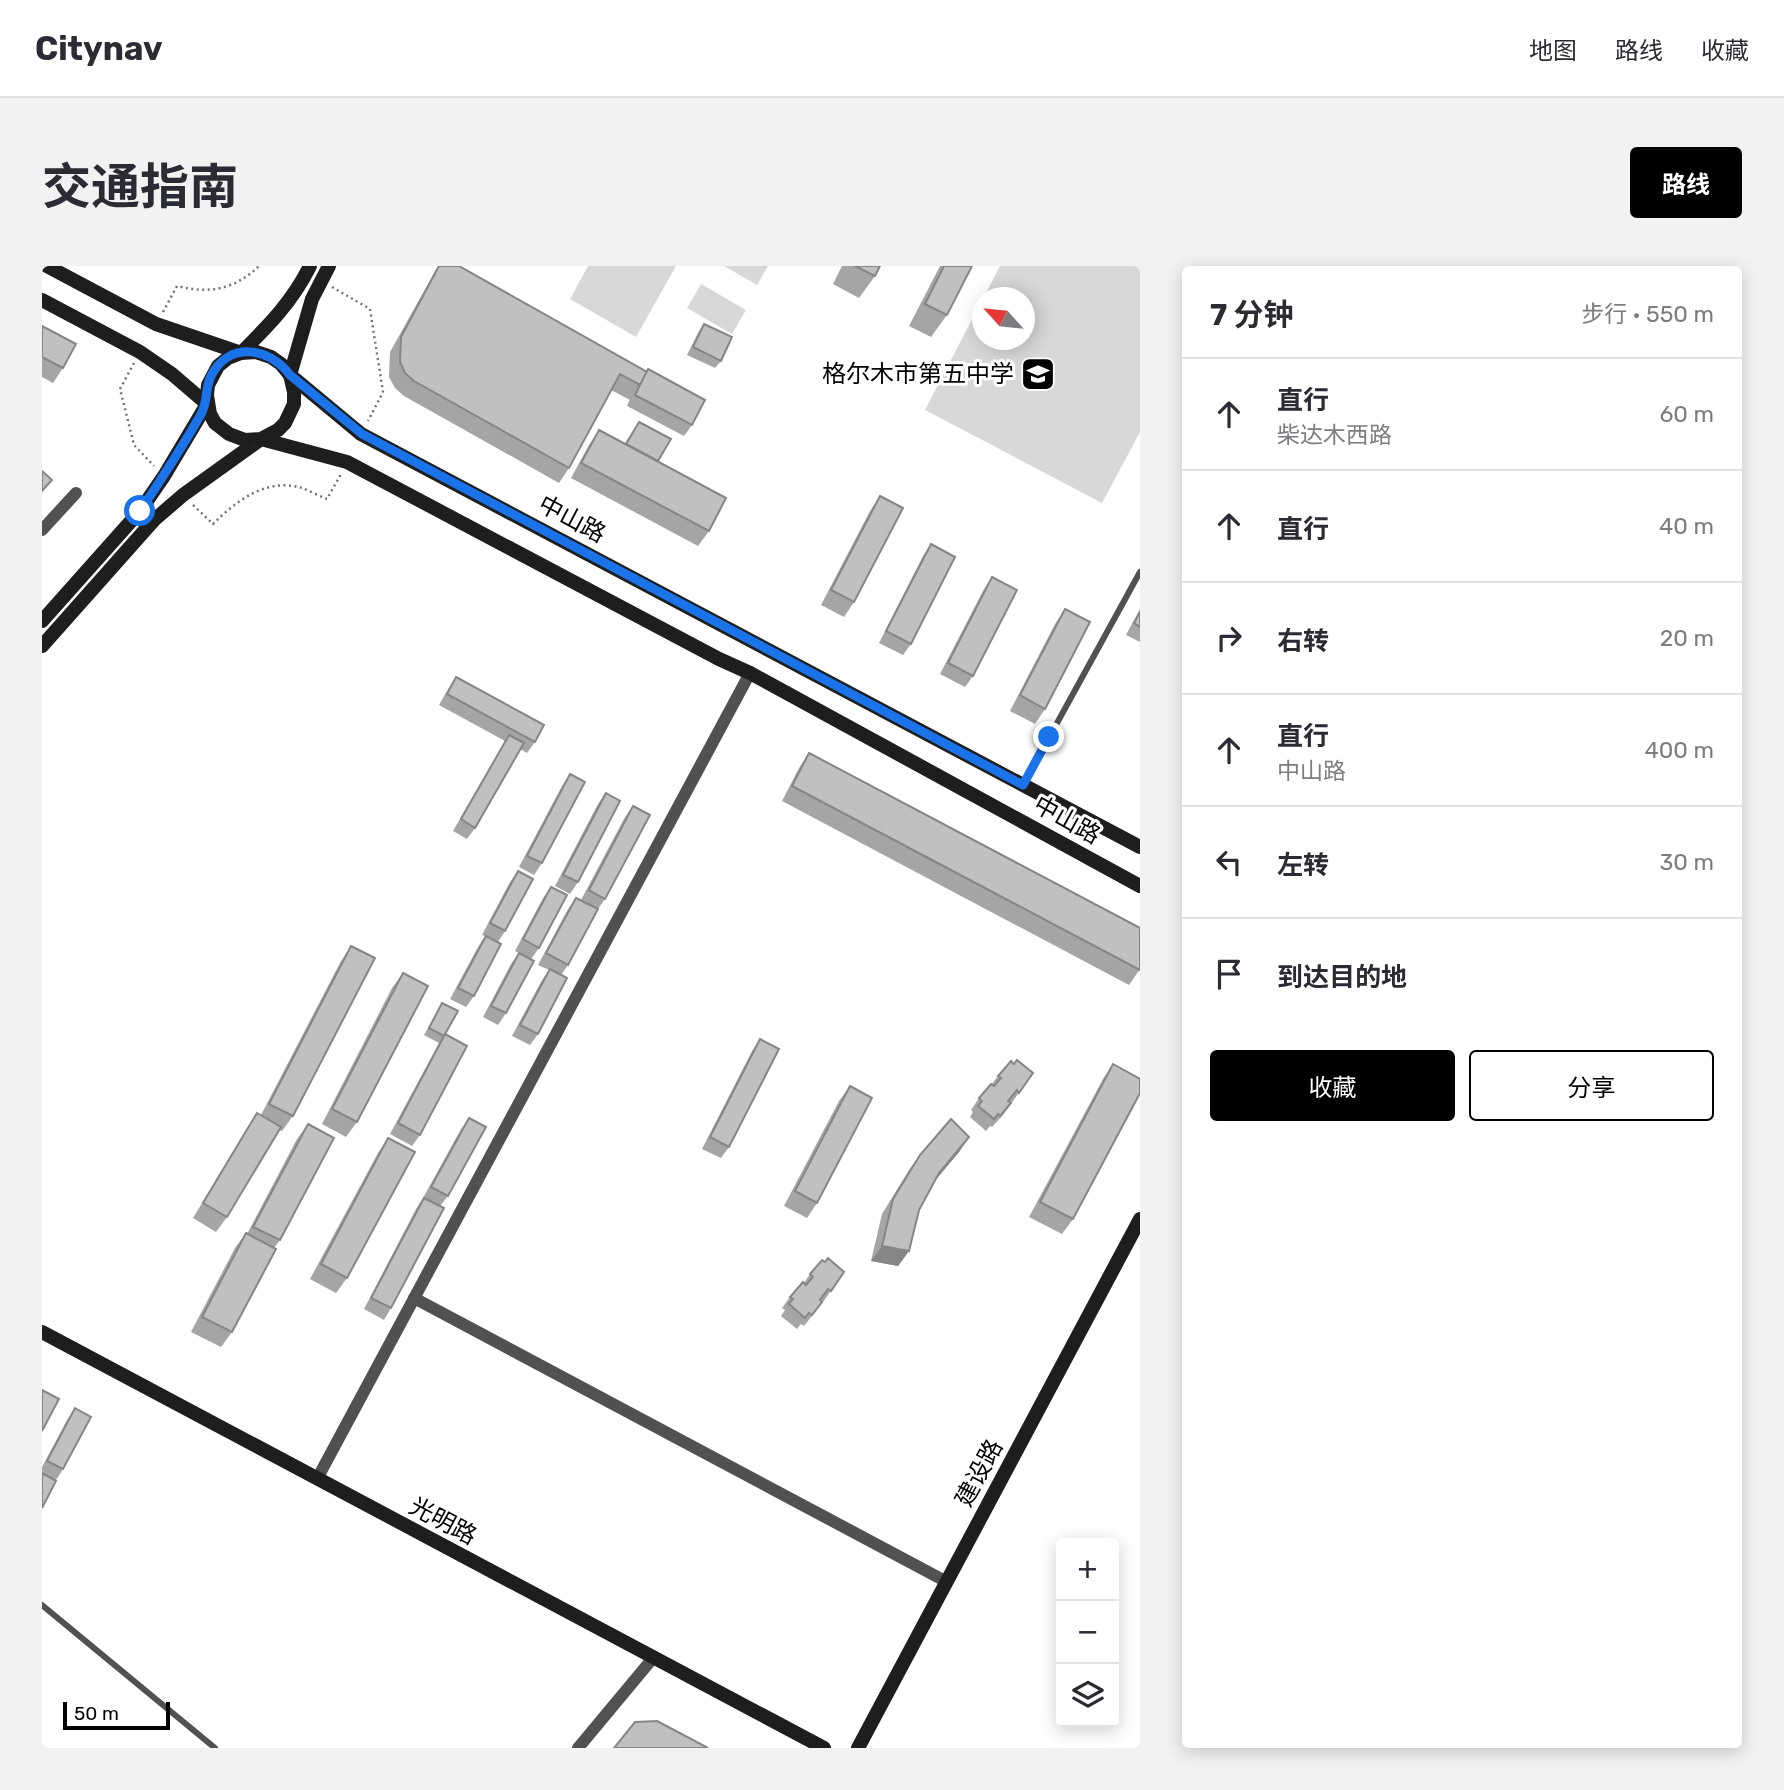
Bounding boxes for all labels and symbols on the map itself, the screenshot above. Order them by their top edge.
north arrow [972,287,1035,350]
school or university icon: 格尔木市第五中学 [1019,355,1057,393]
place label: 格尔木市第五中学 [822,360,1014,388]
street label: 中山路 [534,490,610,548]
route start [124,495,155,526]
route end [1033,721,1064,752]
street label: 中山路 [1029,790,1105,850]
street label: 建设路 [950,1435,1008,1511]
street label: 光明路 [405,1492,481,1550]
scale bar [63,1699,170,1731]

